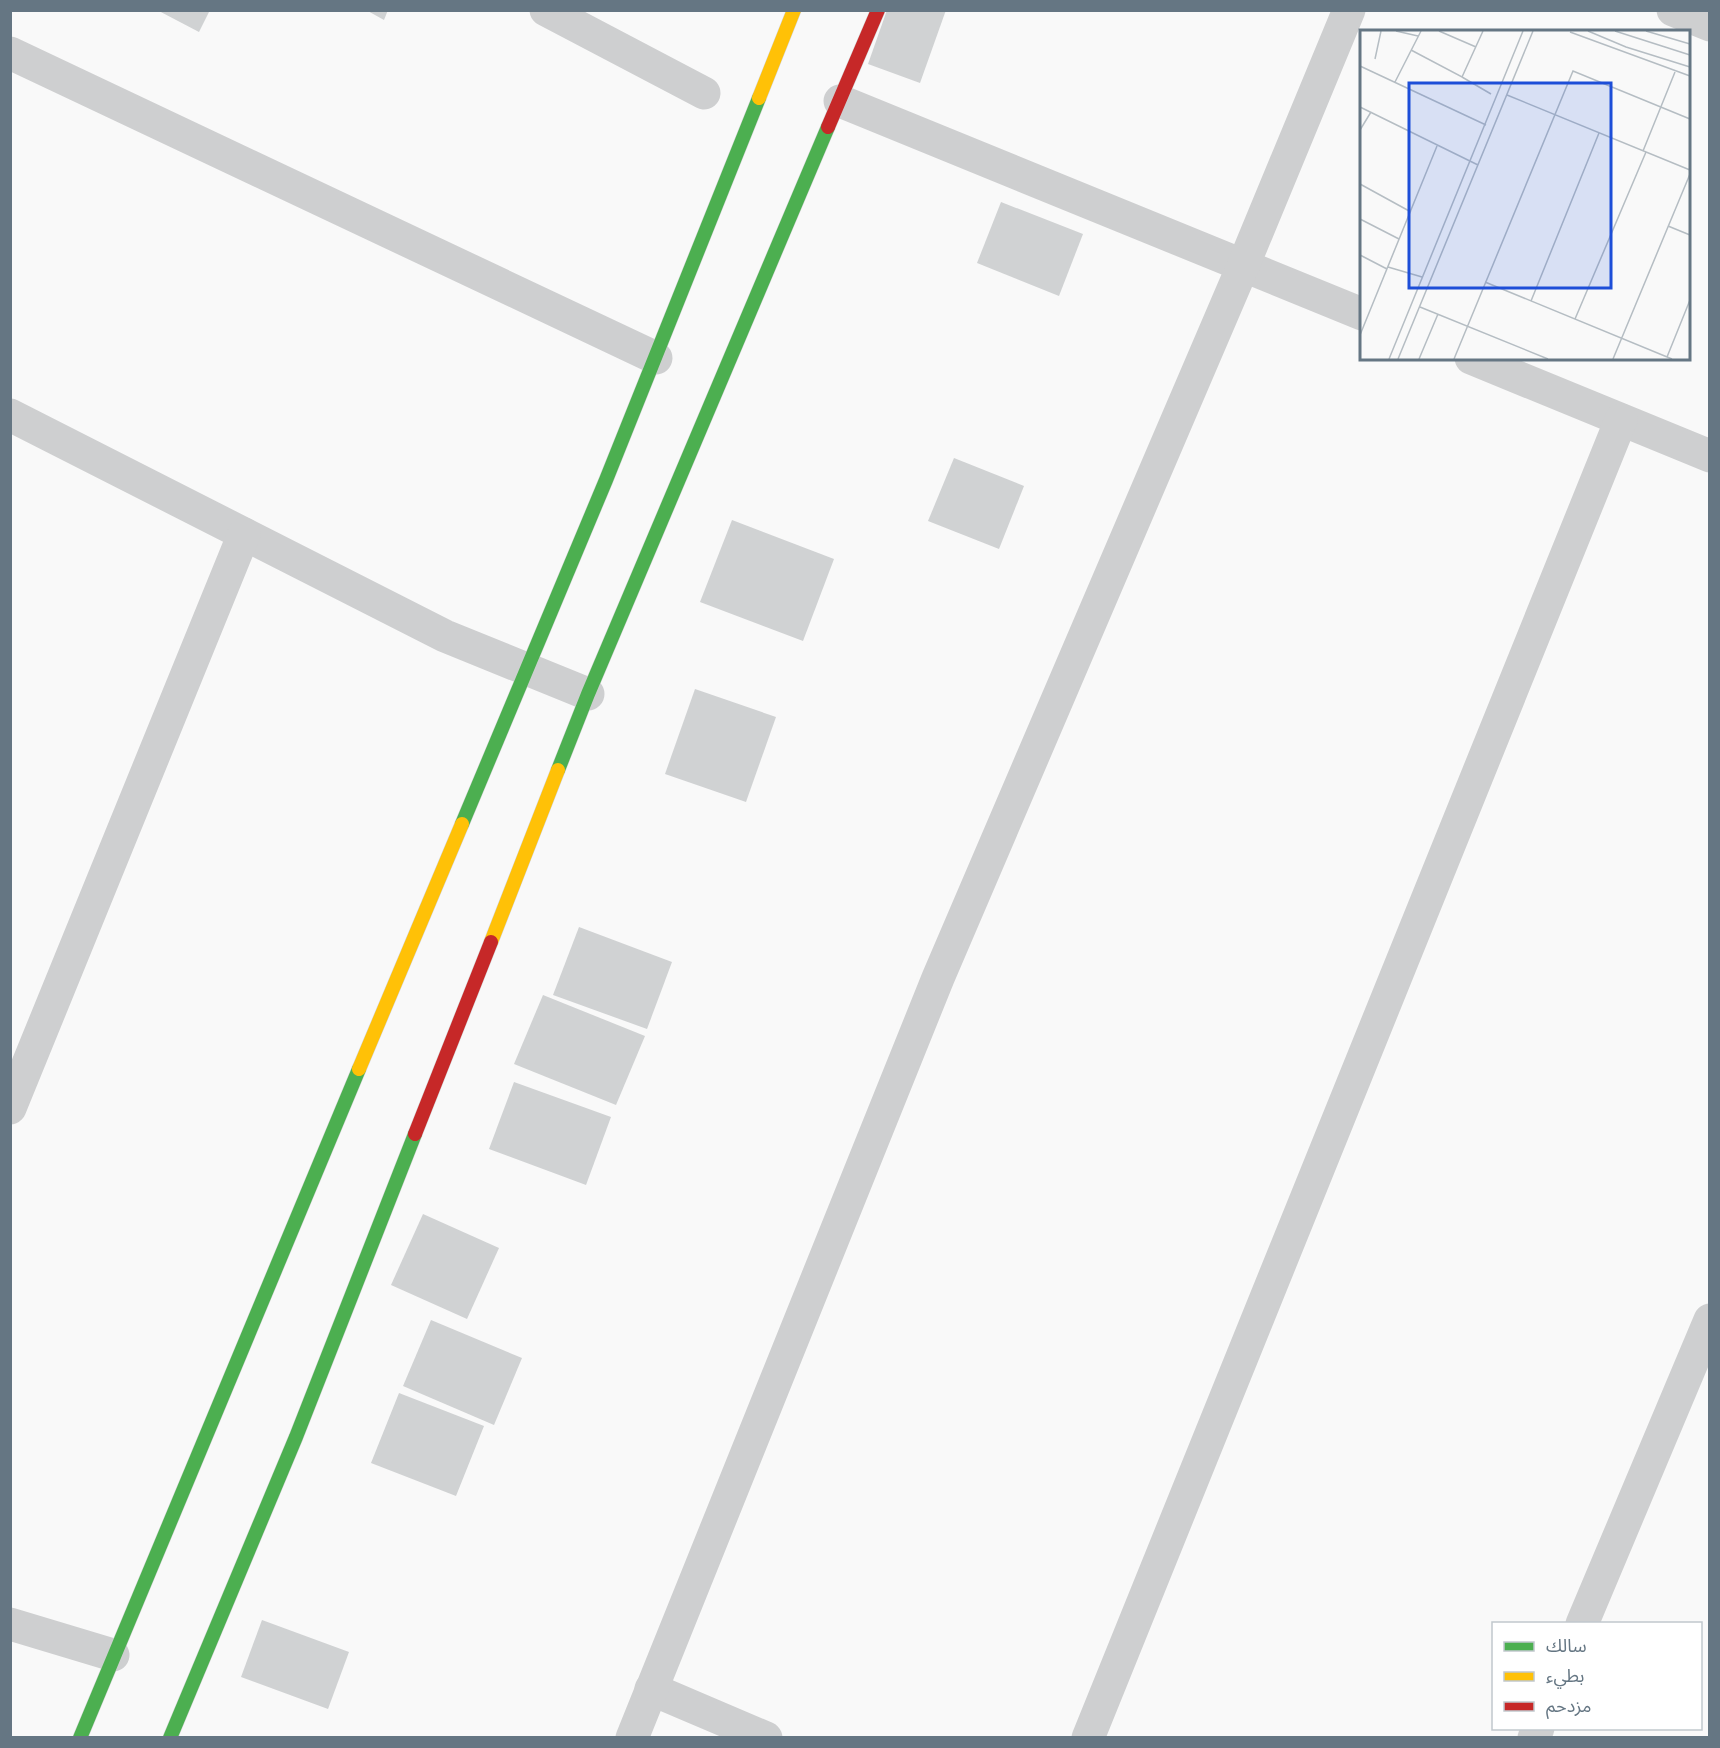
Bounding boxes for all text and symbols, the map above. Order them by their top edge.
inset map [1360,30,1690,360]
legend [1492,1622,1702,1730]
text: سالك [1546,1636,1587,1656]
text: بطيء [1546,1666,1584,1689]
text: مزدحم [1546,1696,1591,1719]

